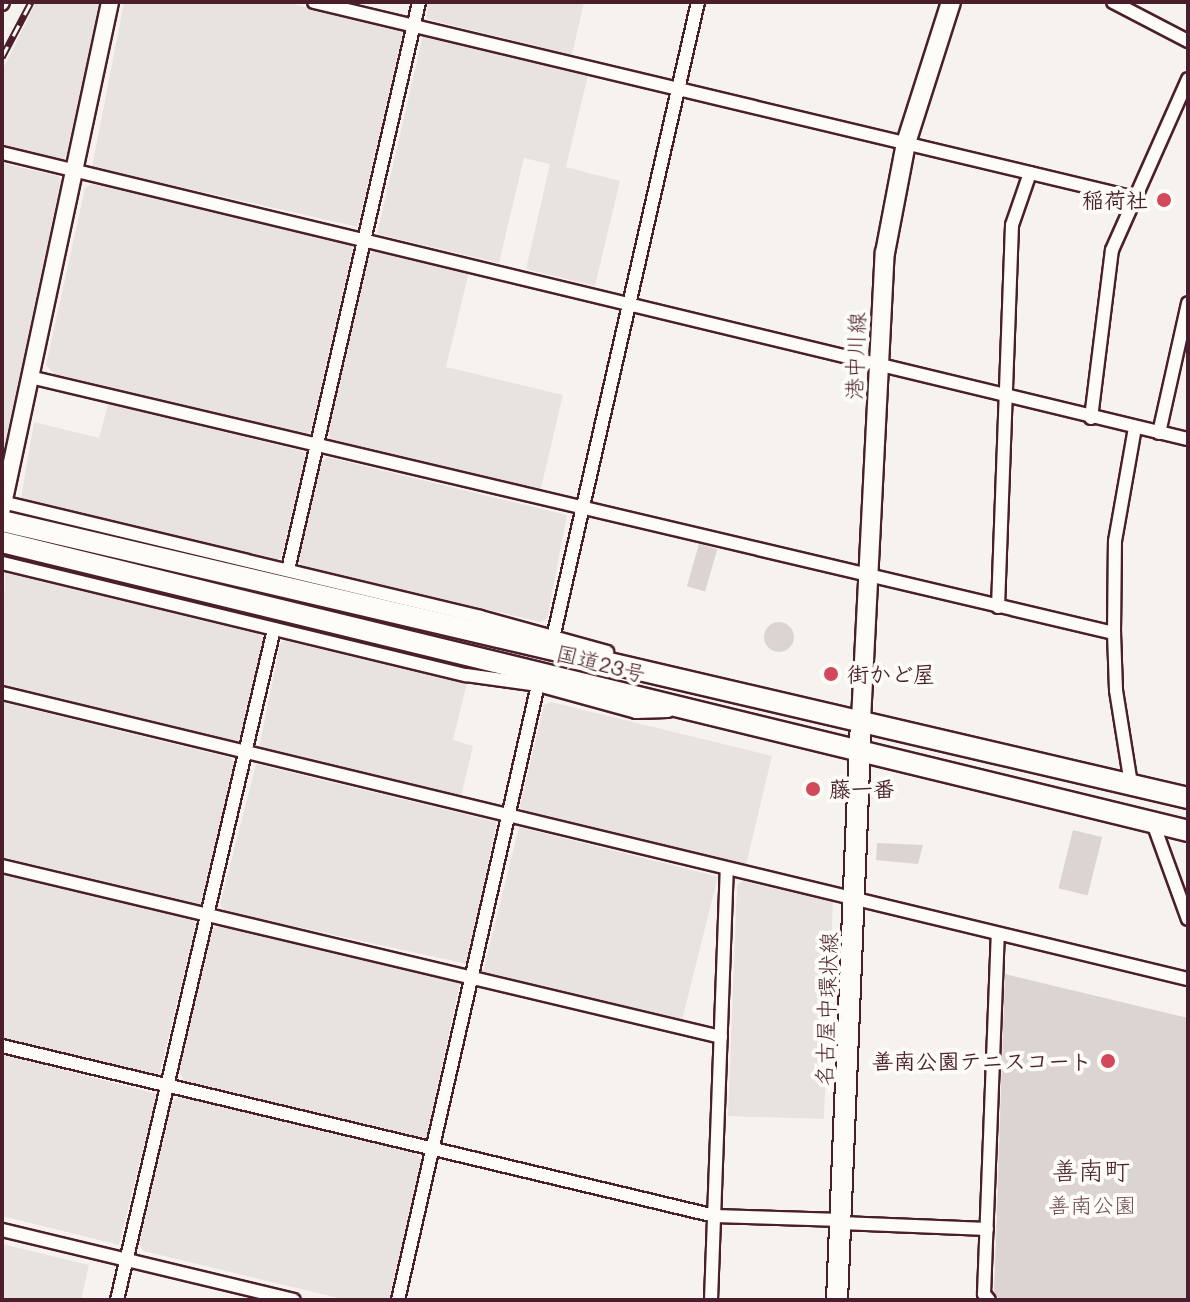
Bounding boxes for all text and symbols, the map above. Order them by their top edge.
place label: 稲荷社 [1082,187,1148,213]
marker: 稲荷社 [1155,191,1173,209]
street label: 港中川線 [840,312,870,400]
street label: 国道23号 [554,639,648,687]
place label: 街かど屋 [847,661,935,687]
marker: 街かど屋 [822,665,840,683]
place label: 藤一番 [829,776,895,802]
marker: 藤一番 [804,780,822,798]
street label: 名古屋中環状線 [810,932,842,1086]
place label: 善南公園テニスコート [872,1048,1092,1074]
marker: 善南公園テニスコート [1099,1052,1117,1070]
district label: 善南町 [1052,1155,1130,1187]
park label: 善南公園 [1048,1192,1136,1218]

